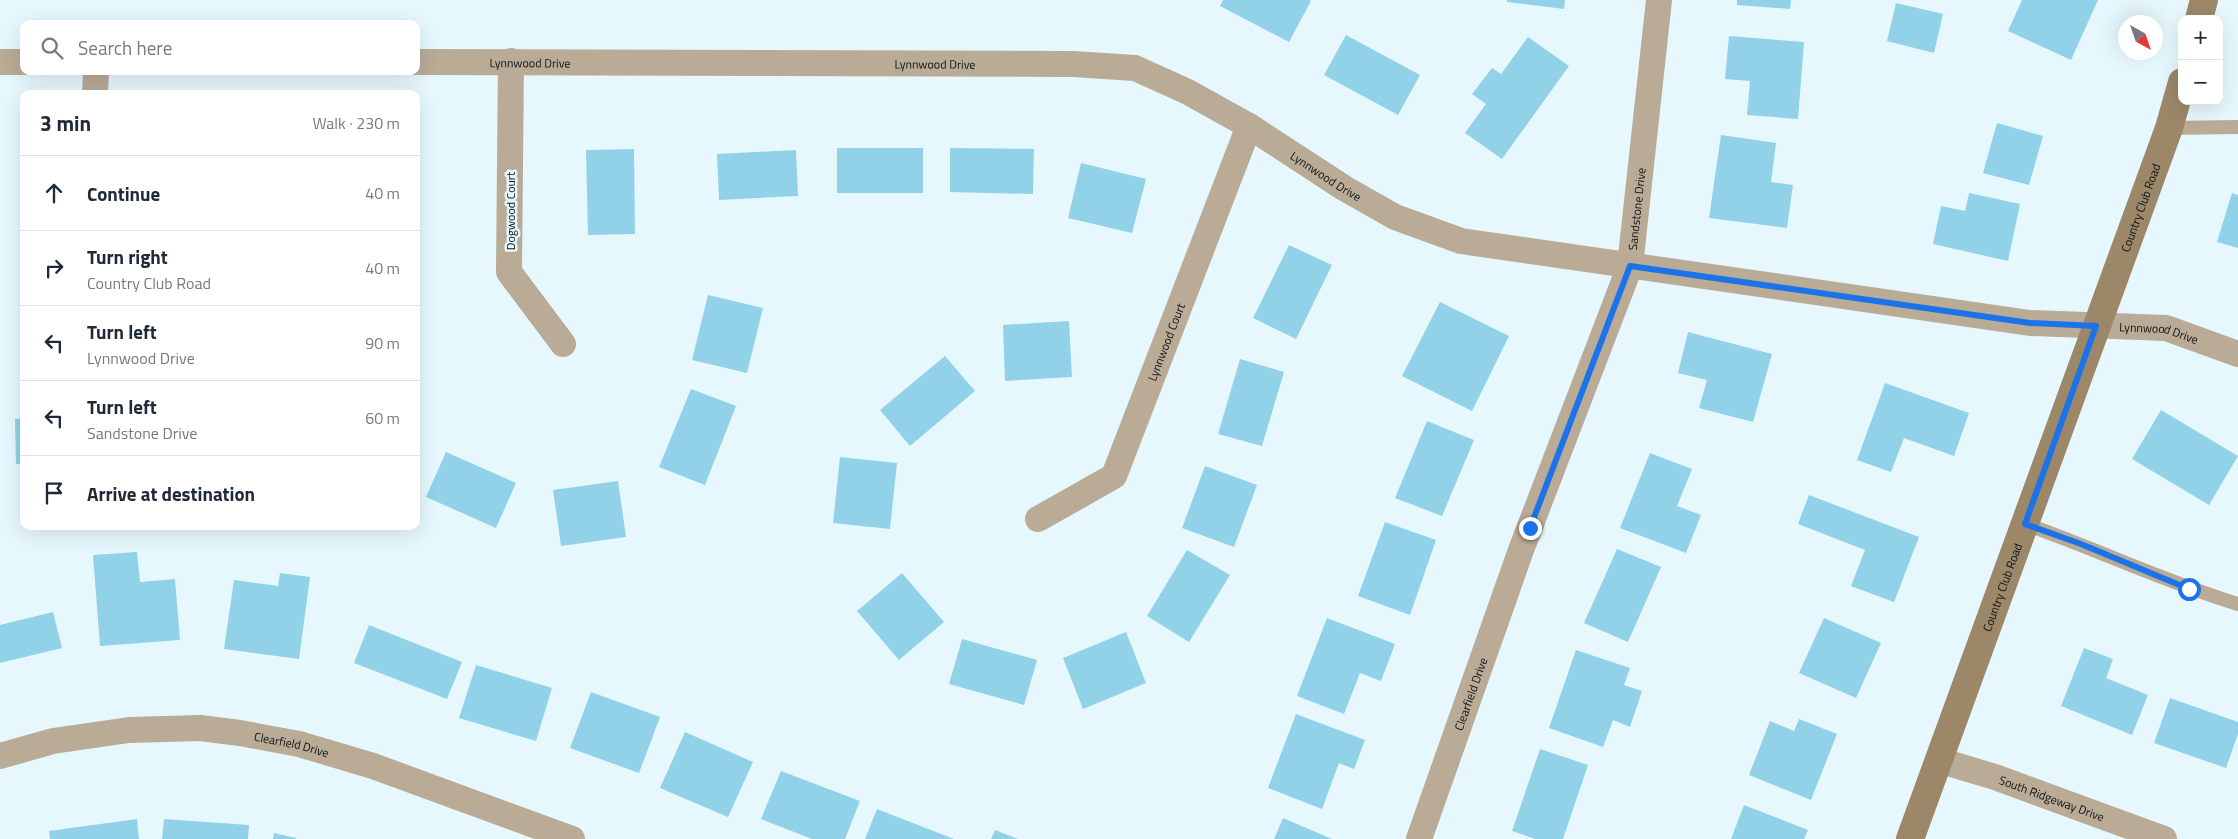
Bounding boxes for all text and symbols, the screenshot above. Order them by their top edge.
north arrow [2118,15,2163,60]
map controls [2178,15,2223,105]
button: + [2178,15,2223,60]
search box [20,20,420,75]
text: Search here [78,33,172,62]
icon: search [38,34,66,62]
street label: Lynnwood Drive [490,53,570,72]
street label: Lynnwood Drive [895,54,975,73]
button: − [2178,60,2223,105]
text: 3 min [40,107,91,139]
text: Walk · 230 m [312,111,400,135]
street label: Lynnwood Drive [1287,146,1365,206]
street label: Country Club Road [2115,161,2165,255]
street label: Sandstone Drive [1622,167,1650,251]
street label: Dogwood Court [501,171,520,250]
icon: ahead [40,179,68,207]
text: Continue [87,179,160,208]
text: 40 m [365,181,400,205]
text: Turn right [87,242,168,271]
icon: right [40,254,68,282]
text: 40 m [365,256,400,280]
text: Country Club Road [87,271,211,295]
street label: Lynnwood Court [1142,299,1190,384]
text: Turn left [87,317,157,346]
street label: Lynnwood Drive [2119,317,2201,348]
icon: left [40,329,68,357]
text: 90 m [365,331,400,355]
text: Lynnwood Drive [87,346,195,370]
text: Turn left [87,392,157,421]
icon: left [40,404,68,432]
text: 60 m [365,406,400,430]
text: Sandstone Drive [87,421,197,445]
icon: arrive [40,479,68,507]
text: Arrive at destination [87,479,255,508]
route end [1519,517,1542,540]
street label: Country Club Road [1977,540,2027,634]
route start [2178,578,2201,601]
street label: Clearfield Drive [1449,655,1492,733]
street label: Clearfield Drive [253,726,331,762]
street label: South Ridgeway Drive [1996,770,2107,826]

